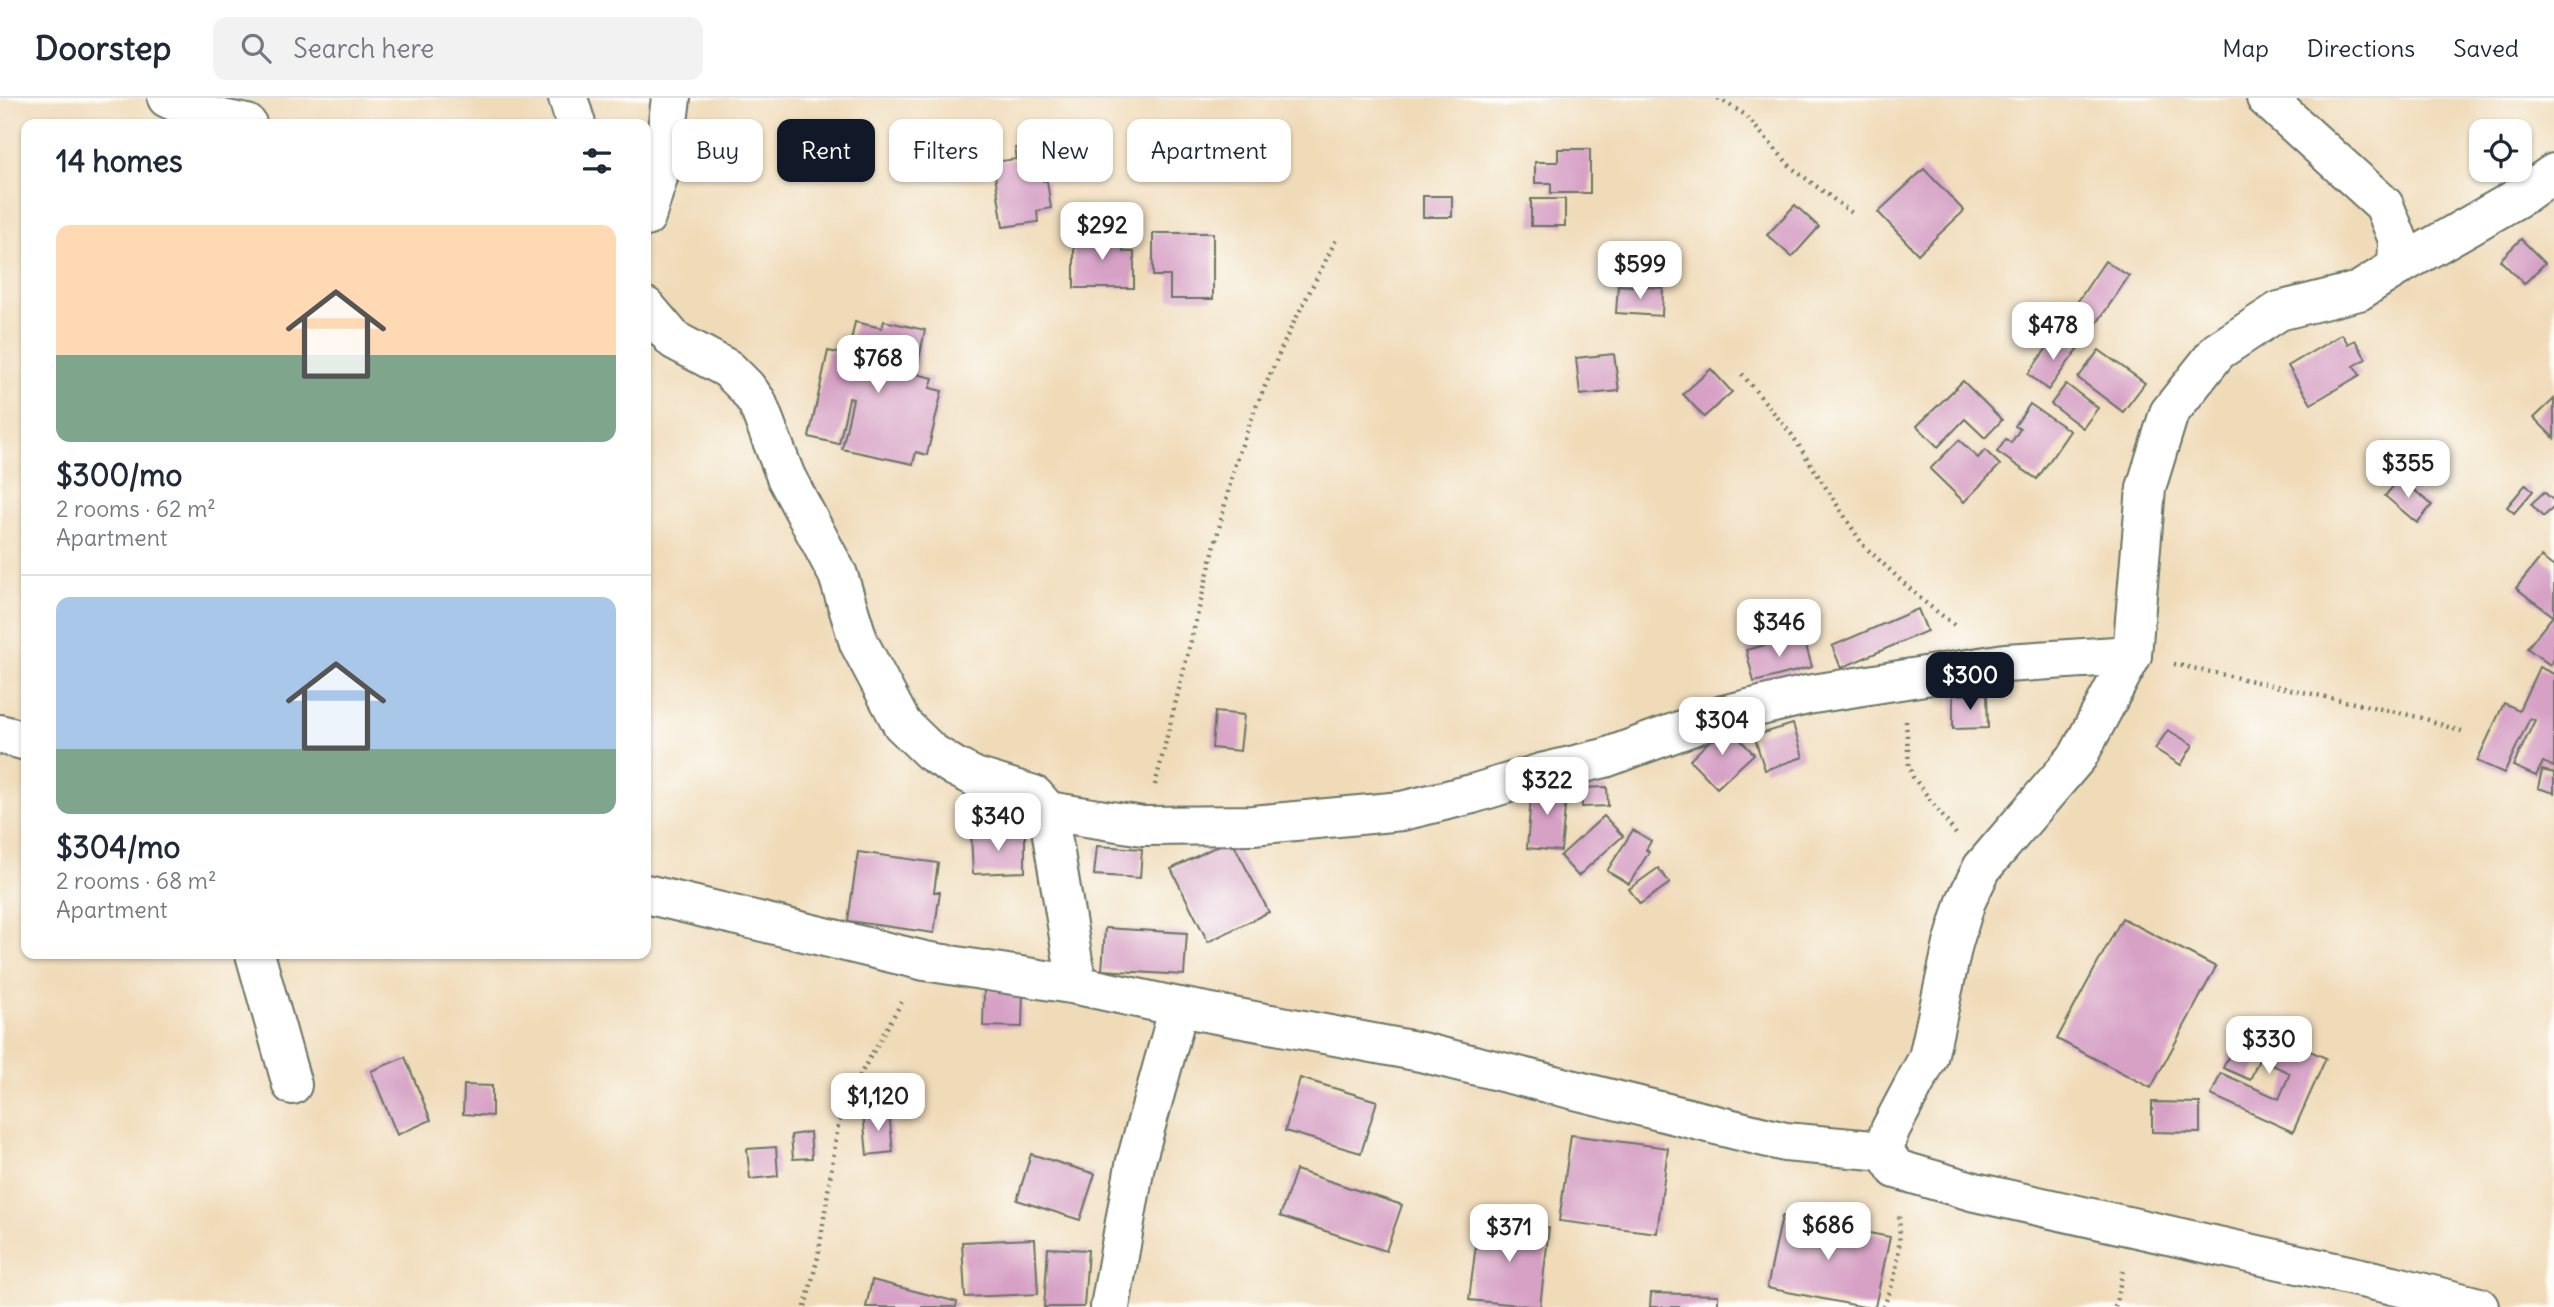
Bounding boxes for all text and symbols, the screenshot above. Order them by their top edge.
search box [213,17,703,80]
text: Doorstep [35,27,171,69]
icon: search [237,29,275,67]
text: Search here [293,32,434,65]
text: Map [2222,33,2269,63]
text: Directions [2307,33,2415,63]
text: Saved [2453,33,2519,63]
chip: Buy [672,119,763,182]
chip: Rent [777,119,875,182]
chip: Filters [889,119,1003,182]
chip: New [1017,119,1113,182]
chip: Apartment [1127,119,1291,182]
map controls [2469,119,2532,182]
button: locate [2469,119,2532,182]
text: 14 homes [56,142,183,180]
icon: filters [578,142,616,180]
pin: $292 [1061,202,1143,262]
text: $292 [1076,210,1128,239]
pin: $599 [1599,242,1681,301]
text: $599 [1614,249,1666,278]
icon: home [273,271,399,397]
pin: $478 [2012,302,2094,362]
text: $478 [2028,310,2078,339]
pin: $768 [837,336,919,395]
text: $768 [853,343,903,372]
pin: $355 [2367,440,2449,500]
text: $355 [2382,448,2434,477]
text: $300/mo [56,456,182,494]
text: 2 rooms · 62 m² [56,494,216,523]
text: Apartment [56,523,168,552]
pin: $346 [1738,600,1820,659]
text: $346 [1753,607,1805,636]
icon: home [273,643,399,769]
pin: $300 [1929,652,2011,712]
text: $300 [1942,660,1998,689]
pin: $304 [1681,698,1763,757]
text: $304 [1695,705,1749,734]
pin: $322 [1506,758,1588,817]
text: $322 [1521,765,1573,794]
pin: $340 [957,794,1039,853]
text: $340 [971,801,1025,830]
text: $304/mo [56,828,180,866]
text: 2 rooms · 68 m² [56,866,217,895]
text: Apartment [56,895,168,924]
pin: $330 [2228,1016,2310,1076]
text: $330 [2242,1024,2296,1053]
pin: $1,120 [821,1074,935,1133]
text: $1,120 [847,1081,909,1110]
pin: $686 [1787,1202,1869,1262]
pin: $371 [1468,1204,1550,1264]
text: $686 [1802,1210,1854,1239]
text: $371 [1486,1212,1532,1241]

